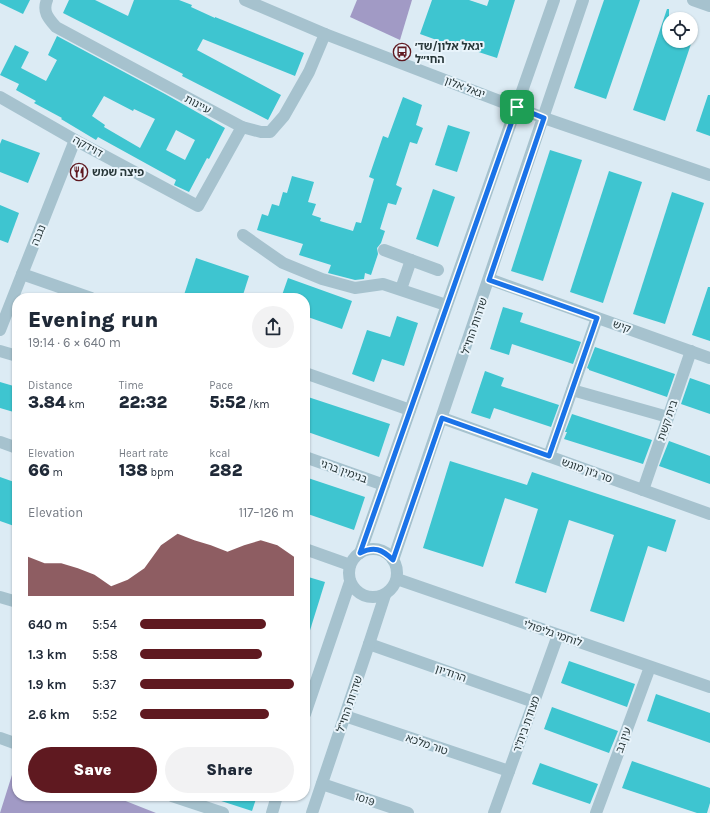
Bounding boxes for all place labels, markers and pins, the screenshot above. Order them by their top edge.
place label: יגאל אלון/שד׳ החי״ל [415,40,483,66]
bus stop icon: יגאל אלון/שד׳ החי״ל [392,42,412,62]
pin [500,90,534,124]
restaurant icon: פיצה שמש [69,162,89,182]
place label: פיצה שמש [92,166,144,179]

